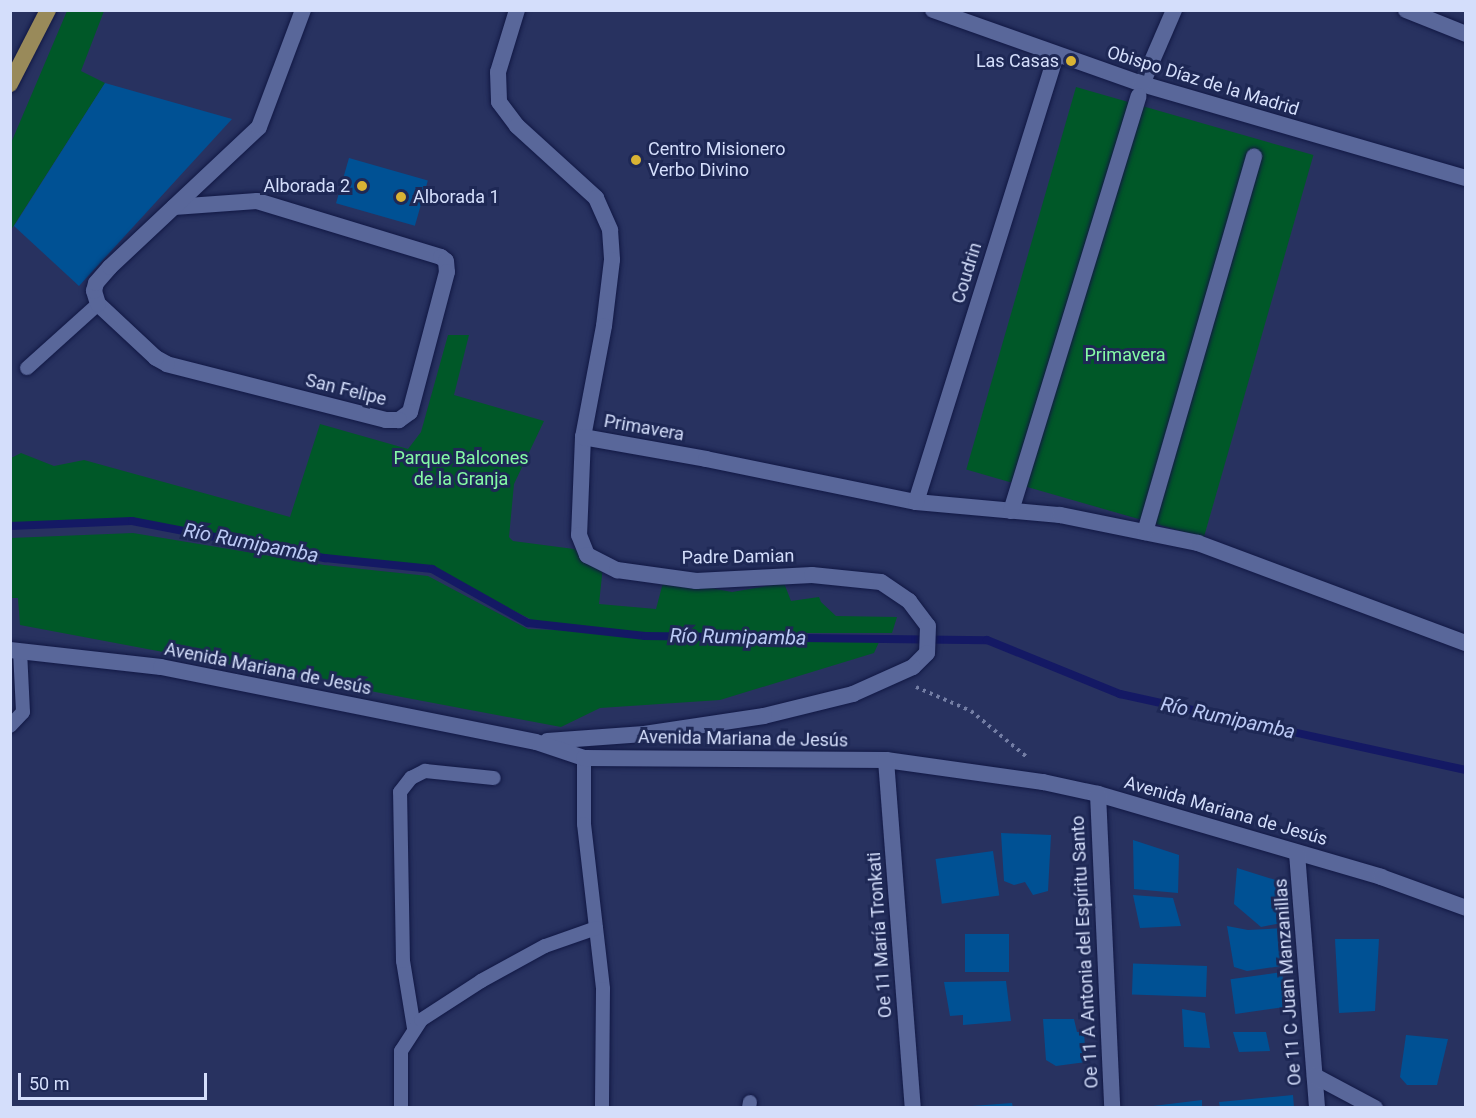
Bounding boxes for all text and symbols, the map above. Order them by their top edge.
street label: Obispo Díaz de la Madrid [1104,42,1302,120]
place label: Las Casas [976,50,1059,72]
marker: Las Casas [1064,54,1078,68]
place label: Centro Misionero Verbo Divino [648,139,785,182]
marker: Centro Misionero Verbo Divino [629,153,643,167]
place label: Alborada 2 [263,175,350,197]
marker: Alborada 2 [355,179,369,193]
place label: Alborada 1 [413,186,500,208]
marker: Alborada 1 [394,190,408,204]
street label: Coudrin [948,240,986,306]
park label: Primavera [1085,344,1165,366]
street label: San Felipe [303,370,389,410]
street label: Primavera [602,410,686,446]
park label: Parque Balcones de la Granja [394,448,528,490]
water label: Río Rumipamba [181,518,321,568]
street label: Padre Damian [681,545,795,569]
water label: Río Rumipamba [669,624,807,650]
street label: Avenida Mariana de Jesús [163,638,373,700]
water label: Río Rumipamba [1158,692,1298,744]
street label: Avenida Mariana de Jesús [638,726,848,752]
street label: Avenida Mariana de Jesús [1122,772,1330,850]
street label: Oe 11 A Antonia del Espíritu Santo [1067,815,1103,1089]
street label: Oe 11 María Tronkati [863,851,897,1019]
street label: Oe 11 C Juan Manzanillas [1270,878,1306,1086]
scale bar [21,1061,210,1099]
text: 50 m [29,1073,69,1094]

